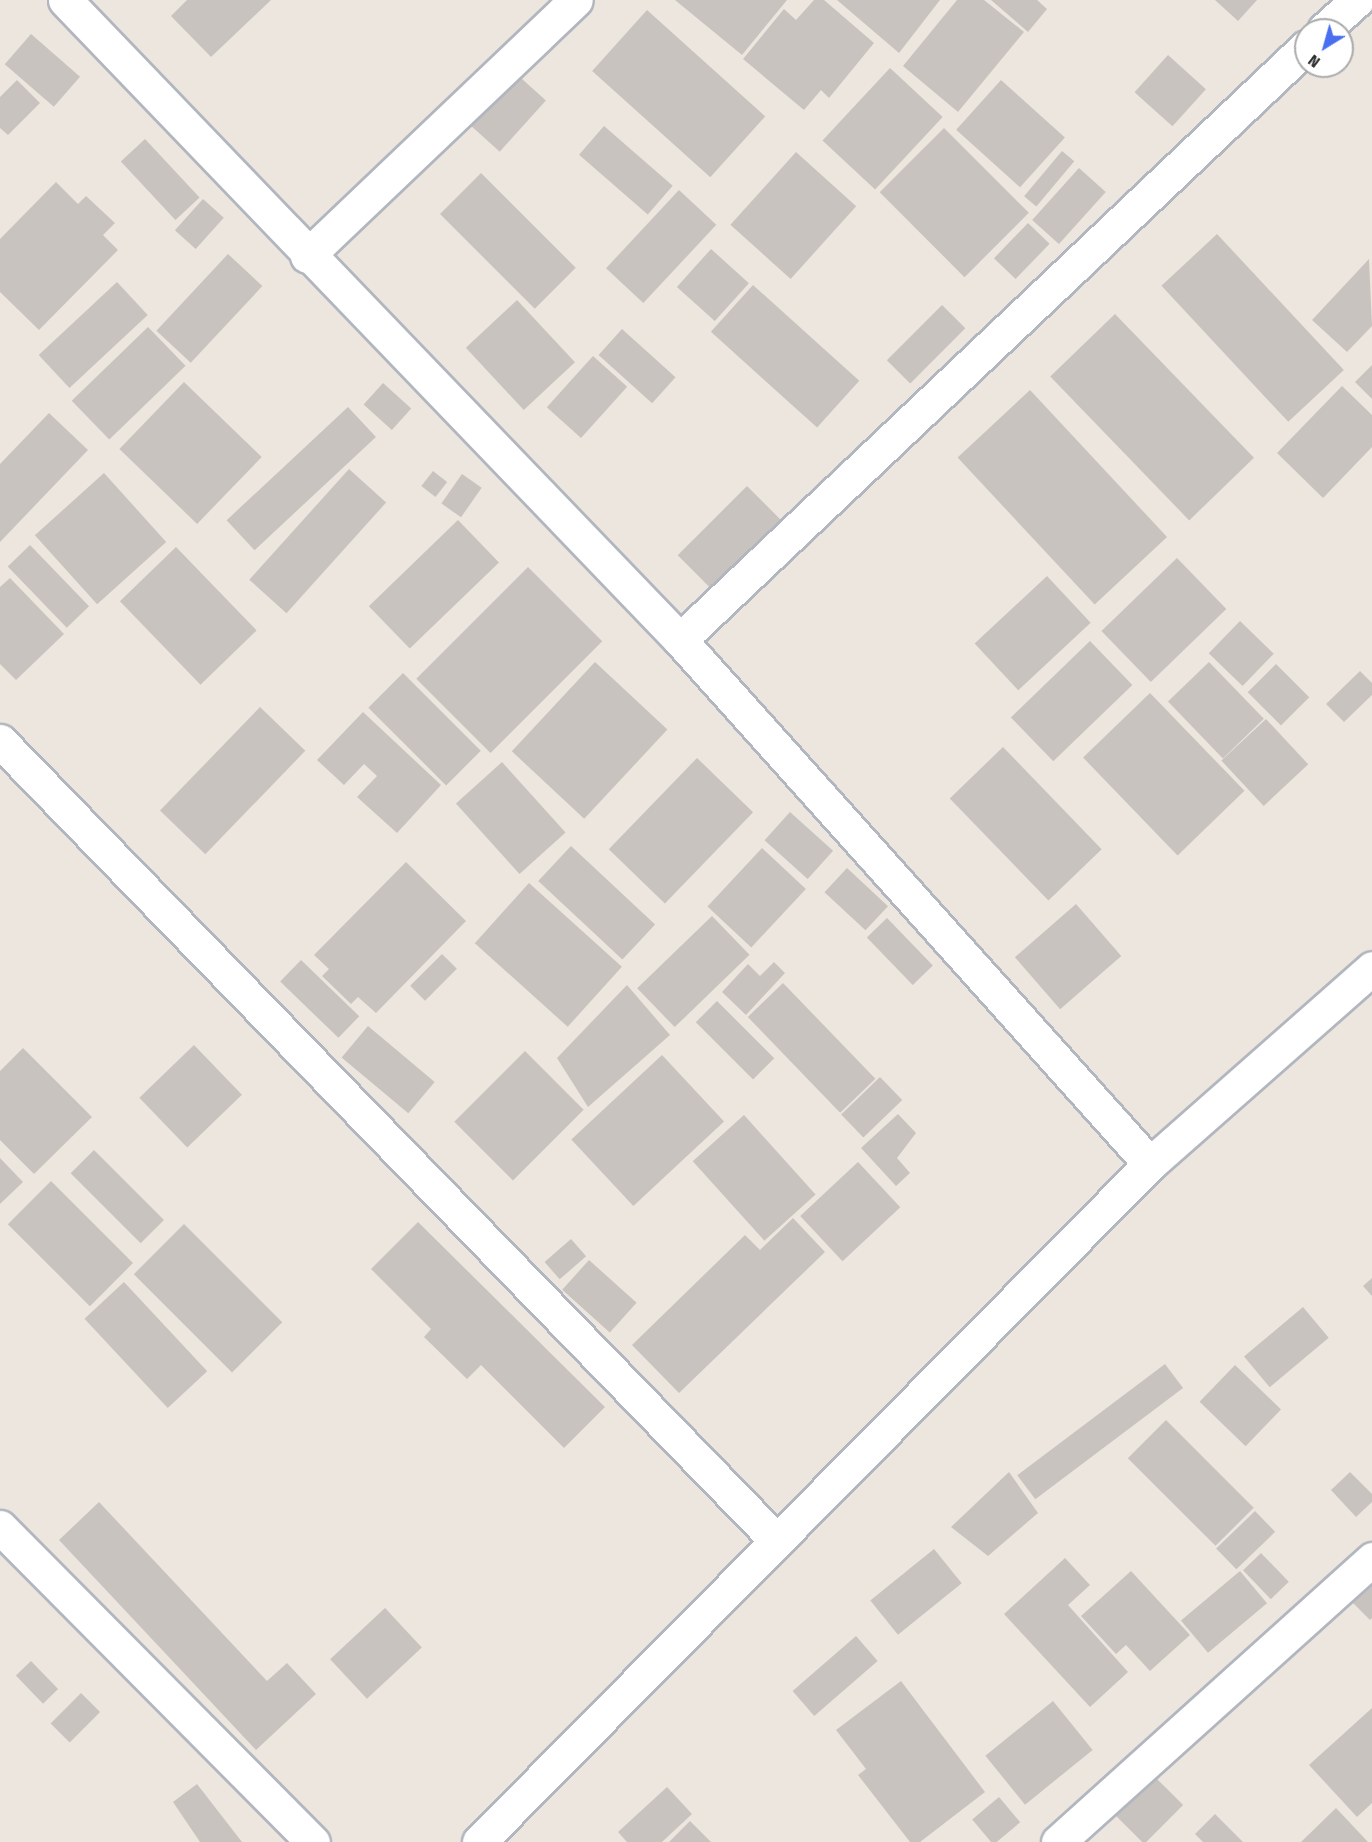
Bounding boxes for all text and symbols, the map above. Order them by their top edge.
north arrow [1294,18,1354,78]
text: N [1305,51,1324,72]

